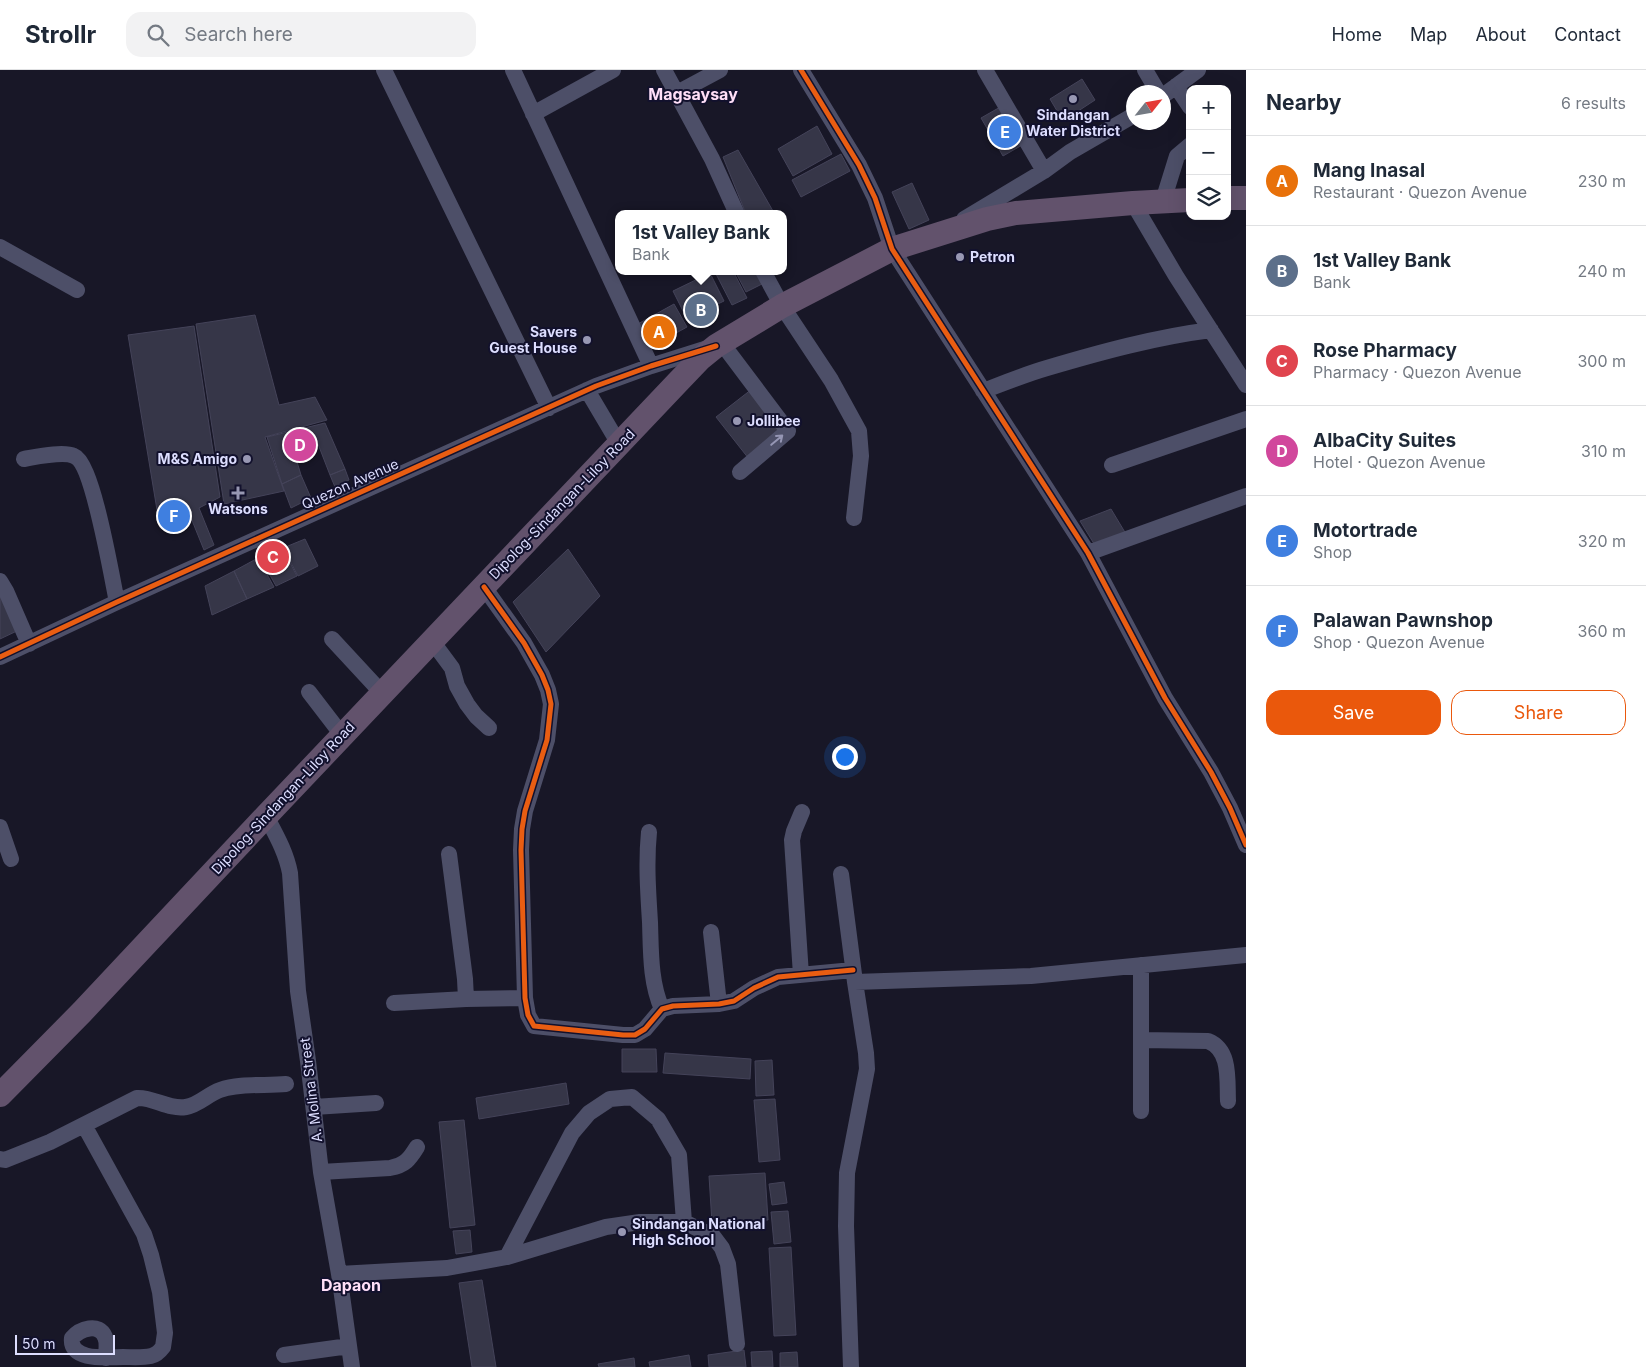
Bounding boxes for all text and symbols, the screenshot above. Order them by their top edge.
search box [126,12,476,57]
text: Strollr [25,20,96,49]
icon: search [144,21,172,49]
text: Search here [184,23,293,46]
text: Home [1332,24,1382,45]
text: Map [1410,24,1447,45]
text: About [1475,24,1526,45]
text: Contact [1554,24,1621,45]
district label: Magsaysay [648,84,738,104]
north arrow [1126,85,1171,130]
map controls [1186,85,1231,220]
button: + [1186,85,1231,130]
text: Nearby [1266,90,1341,115]
marker: Sindangan Water District [1067,93,1079,105]
text: 6 results [1561,93,1626,113]
place label: Sindangan Water District [1026,106,1120,139]
pin: E [989,113,1021,151]
button: − [1186,130,1231,175]
text: Mang Inasal [1313,159,1425,182]
text: A [1276,171,1288,191]
text: 230 m [1578,171,1626,191]
button: layers [1186,175,1231,220]
text: Restaurant · Quezon Avenue [1313,182,1527,202]
popup [615,210,787,275]
text: 1st Valley Bank [632,221,770,244]
text: Bank [632,244,670,264]
place label: Petron [970,248,1015,265]
text: 1st Valley Bank [1313,249,1451,272]
marker: Petron [954,251,966,263]
text: B [1277,261,1287,281]
text: 240 m [1578,261,1626,281]
text: Bank [1313,272,1351,292]
pin: B [685,291,717,329]
pin: A [643,313,675,351]
place label: Savers Guest House [489,323,577,356]
marker: Savers Guest House [581,334,593,346]
text: Rose Pharmacy [1313,339,1457,362]
text: C [1276,351,1288,371]
text: 300 m [1577,351,1626,371]
text: Pharmacy · Quezon Avenue [1313,362,1522,382]
place label: Jollibee [747,412,801,429]
marker: Jollibee [731,415,743,427]
street label: Dipolog-Sindangan-Liloy Road [485,425,638,582]
pin: D [284,426,316,464]
text: AlbaCity Suites [1313,429,1456,452]
one-way arrow [770,435,783,446]
text: D [1276,441,1288,461]
text: 310 m [1581,441,1626,461]
place label: M&S Amigo [158,450,237,467]
text: Hotel · Quezon Avenue [1313,452,1486,472]
marker: M&S Amigo [241,453,253,465]
street label: Quezon Avenue [299,455,401,513]
marker: Watsons [232,487,244,499]
pin: F [158,497,190,535]
place label: Watsons [208,500,268,517]
text: Motortrade [1313,519,1418,542]
text: E [1277,531,1287,551]
text: 320 m [1578,531,1626,551]
pin: C [257,538,289,576]
text: Shop [1313,542,1352,562]
text: Palawan Pawnshop [1313,609,1493,632]
text: F [1277,621,1287,641]
text: 360 m [1578,621,1626,641]
text: Shop · Quezon Avenue [1313,632,1485,652]
button: Save [1266,690,1441,735]
button: Share [1451,690,1626,735]
street label: Dipolog-Sindangan-Liloy Road [207,718,358,877]
your location [832,744,858,770]
street label: A. Molina Street [296,1036,325,1143]
place label: Sindangan National High School [632,1215,765,1248]
marker: Sindangan National High School [616,1226,628,1238]
district label: Dapaon [321,1275,381,1295]
scale bar [15,1332,115,1355]
text: 50 m [22,1335,56,1352]

